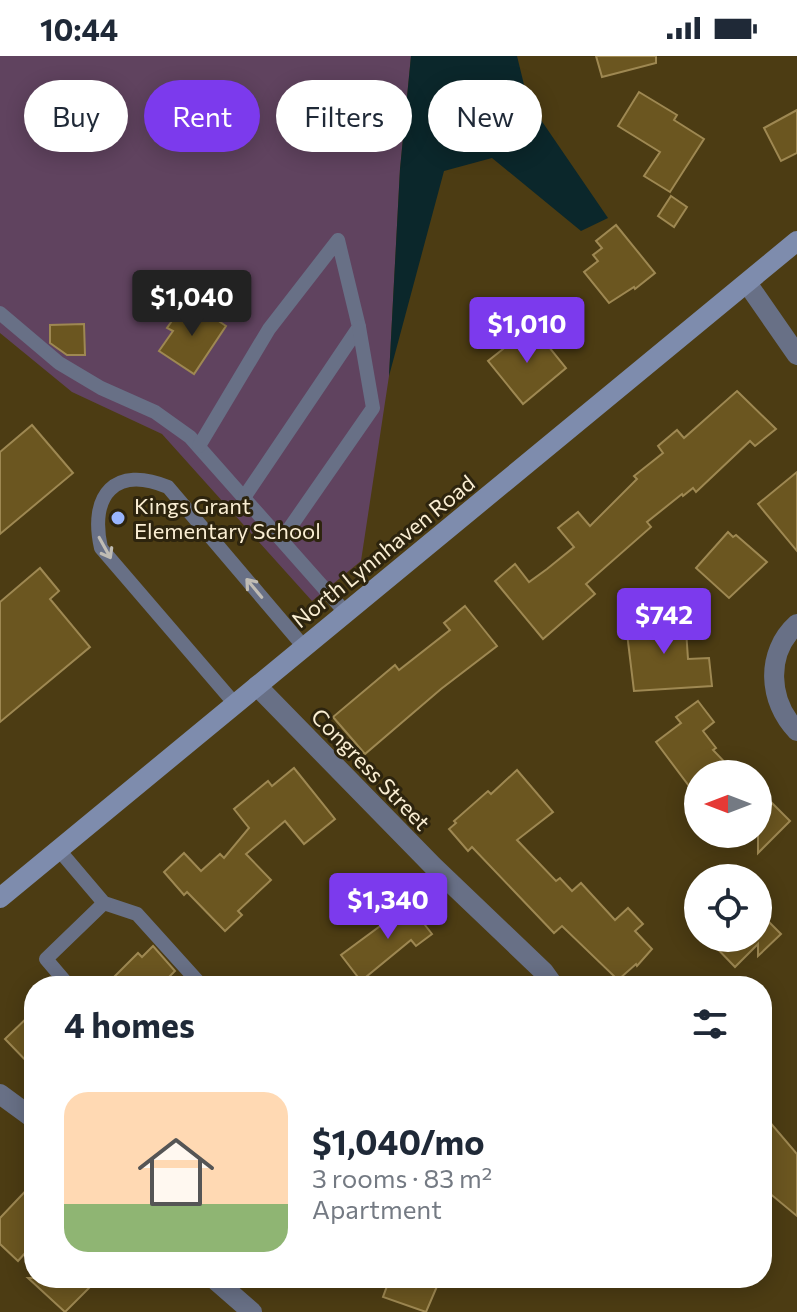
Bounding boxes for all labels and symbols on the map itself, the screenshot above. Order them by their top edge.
pin: $1,040 [127,270,257,338]
pin: $1,010 [462,297,592,365]
street label: North Lynnhaven Road [286,469,480,633]
place label: Kings Grant Elementary School [134,492,321,544]
marker: Kings Grant Elementary School [109,509,127,527]
one-way arrow [98,536,114,560]
one-way arrow [245,578,263,599]
pin: $742 [617,588,711,656]
street label: Congress Street [306,702,436,836]
north arrow [684,760,772,848]
pin: $1,340 [323,873,453,941]

